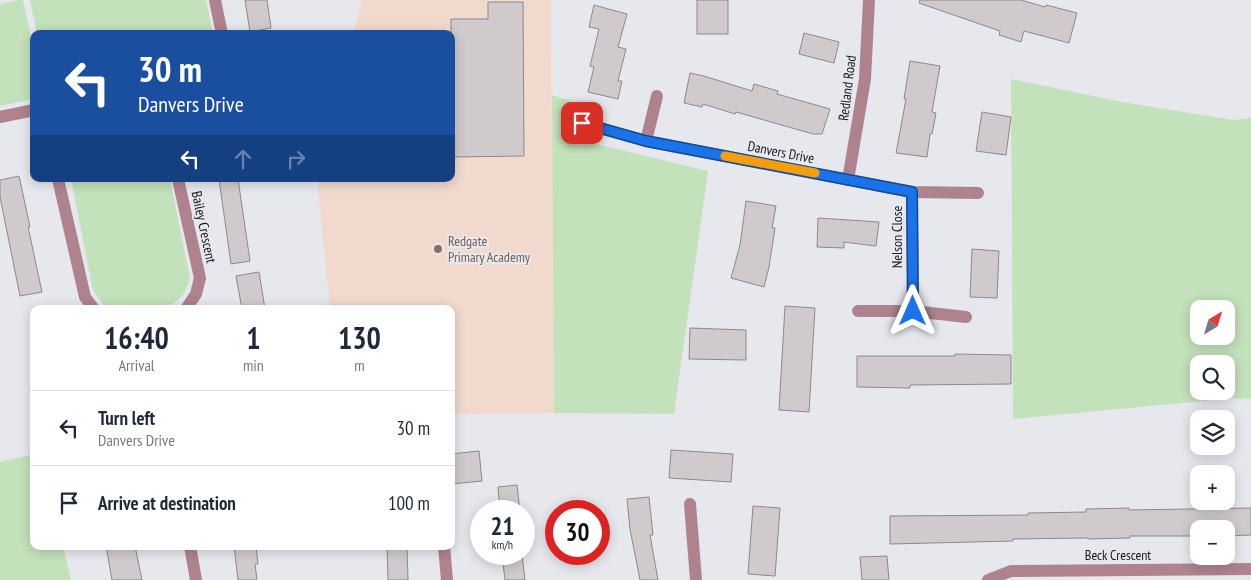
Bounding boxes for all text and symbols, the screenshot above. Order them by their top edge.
text: 30 m [138,46,202,92]
icon: left [55,50,120,115]
street label: Redland Road [834,54,860,122]
text: Danvers Drive [138,90,244,118]
pin [561,102,603,144]
icon: arrive [568,109,596,137]
street label: Danvers Drive [746,137,816,167]
icon: left [176,145,204,173]
icon: ahead [229,145,257,173]
icon: right [282,145,310,173]
street label: Bailey Crescent [188,189,220,265]
street label: Nelson Close [888,205,906,268]
place label: Redgate Primary Academy [448,232,531,266]
marker: Redgate Primary Academy [432,243,444,255]
position arrow [886,284,938,336]
north arrow [1190,300,1235,345]
map controls [1190,300,1235,565]
text: 16:40 [104,318,169,357]
text: 1 [246,318,261,357]
text: 130 [338,318,381,357]
text: Arrival [118,355,155,375]
text: min [243,355,264,375]
text: m [354,355,365,375]
button: search [1190,355,1235,400]
text: Turn left [98,406,155,430]
button: layers [1190,410,1235,455]
icon: left [55,414,83,442]
text: 30 m [397,416,430,440]
text: Danvers Drive [98,430,175,450]
button: + [1190,465,1235,510]
icon: arrive [55,489,83,517]
text: Arrive at destination [98,491,236,515]
text: 100 m [388,491,430,515]
speed limit sign: 30 [545,500,610,565]
text: 21 [491,510,514,542]
button: − [1190,520,1235,565]
text: km/h [492,537,513,552]
street label: Beck Crescent [1085,546,1151,564]

